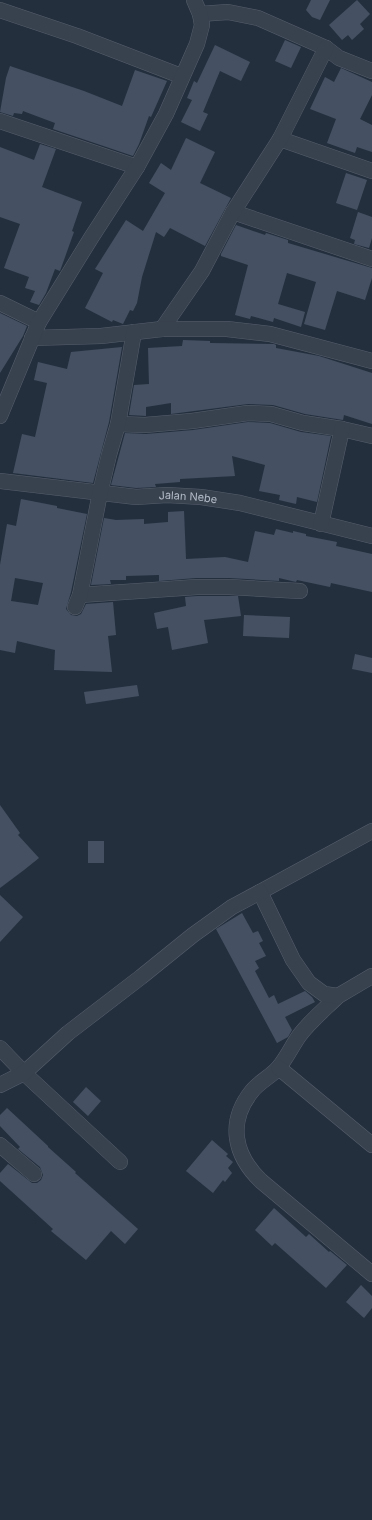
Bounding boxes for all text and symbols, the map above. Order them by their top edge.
street label: Jalan Nebe [158,488,218,506]

